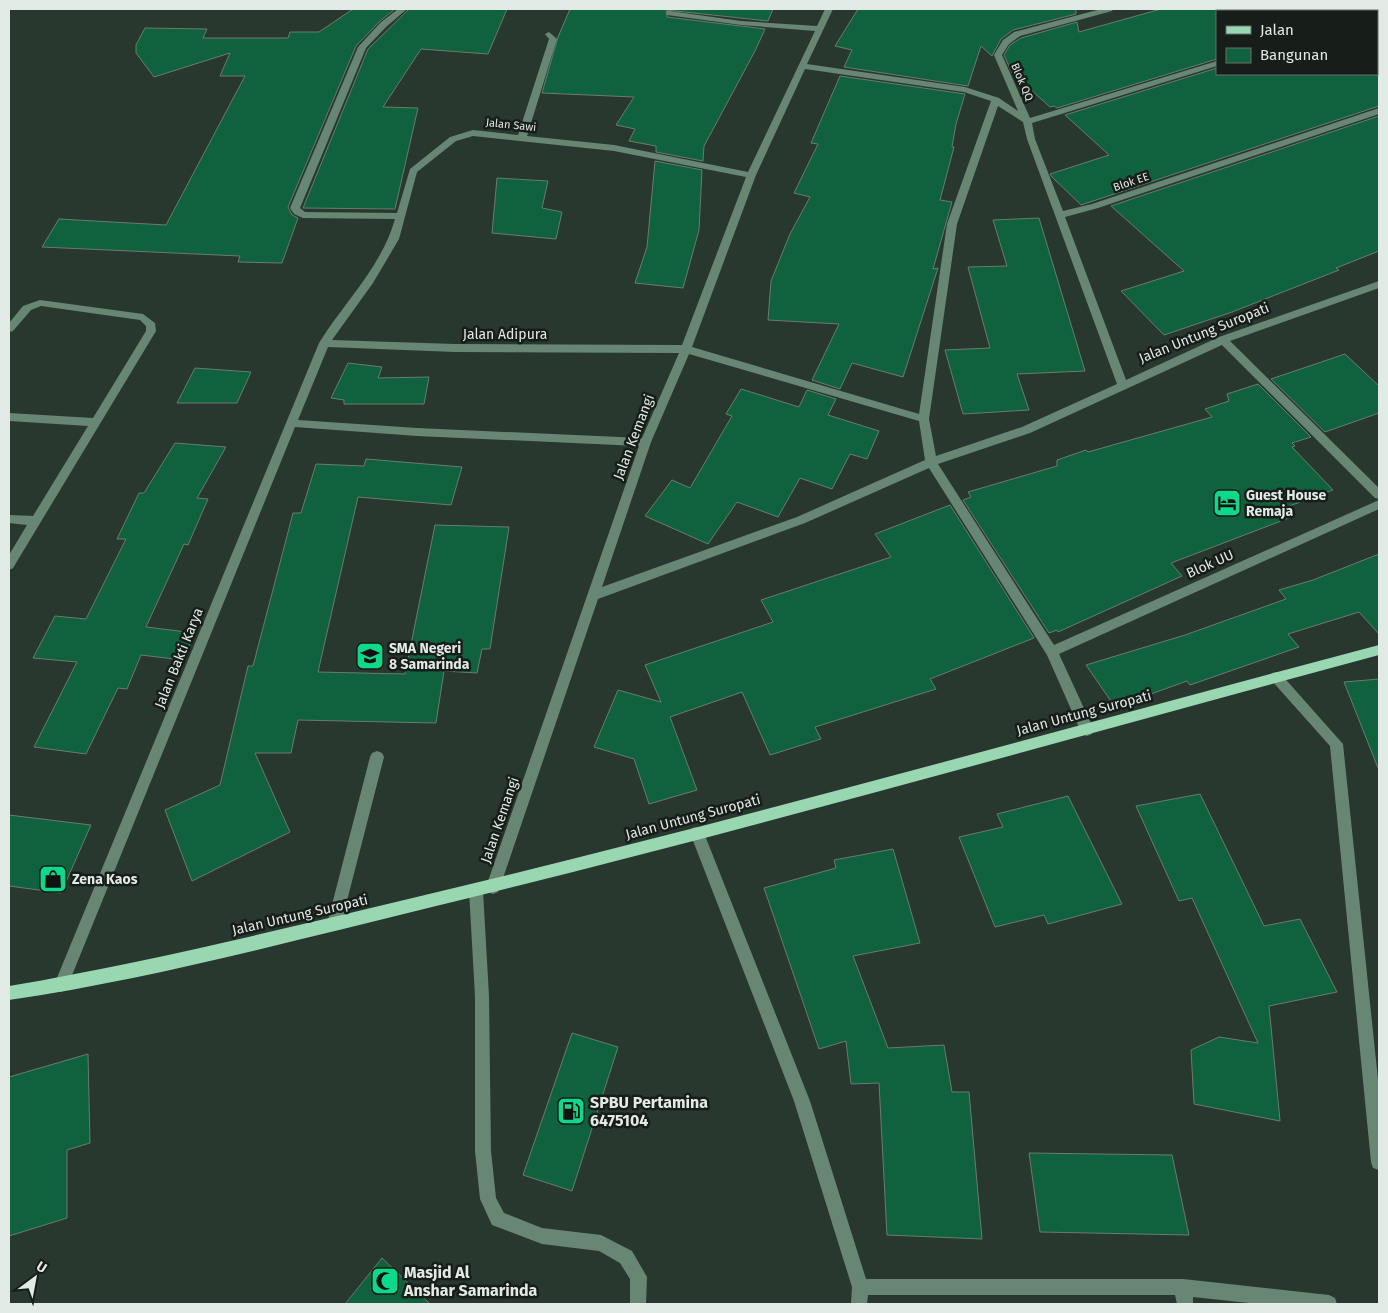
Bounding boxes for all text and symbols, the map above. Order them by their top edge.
legend [1216,10,1378,75]
text: Jalan [1260,21,1294,39]
text: Bangunan [1260,46,1328,64]
street label: Blok QQ [1008,61,1036,103]
street label: Jalan Sawi [485,116,537,134]
street label: Blok EE [1112,170,1151,194]
street label: Jalan Untung Suropati [1136,299,1272,367]
street label: Jalan Adipura [463,326,547,343]
street label: Jalan Kemangi [610,392,658,482]
place label: Guest House Remaja [1246,487,1327,520]
hotel icon: Guest House Remaja [1212,488,1242,518]
street label: Blok UU [1184,546,1236,582]
street label: Jalan Bakti Karya [151,605,207,711]
place label: SMA Negeri 8 Samarinda [389,640,470,673]
school or university icon: SMA Negeri 8 Samarinda [355,641,385,671]
street label: Jalan Untung Suropati [1015,687,1153,739]
street label: Jalan Kemangi [477,775,523,865]
street label: Jalan Untung Suropati [624,791,762,843]
shop icon: Zena Kaos [38,864,68,894]
place label: Zena Kaos [72,871,138,888]
street label: Jalan Untung Suropati [230,891,370,939]
place label: SPBU Pertamina 6475104 [590,1093,708,1130]
fuel station icon: SPBU Pertamina 6475104 [556,1096,586,1126]
north arrow [10,1253,60,1303]
text: U [33,1258,50,1277]
place label: Masjid Al Anshar Samarinda [403,1263,538,1300]
mosque icon: Masjid Al Anshar Samarinda [370,1266,400,1296]

